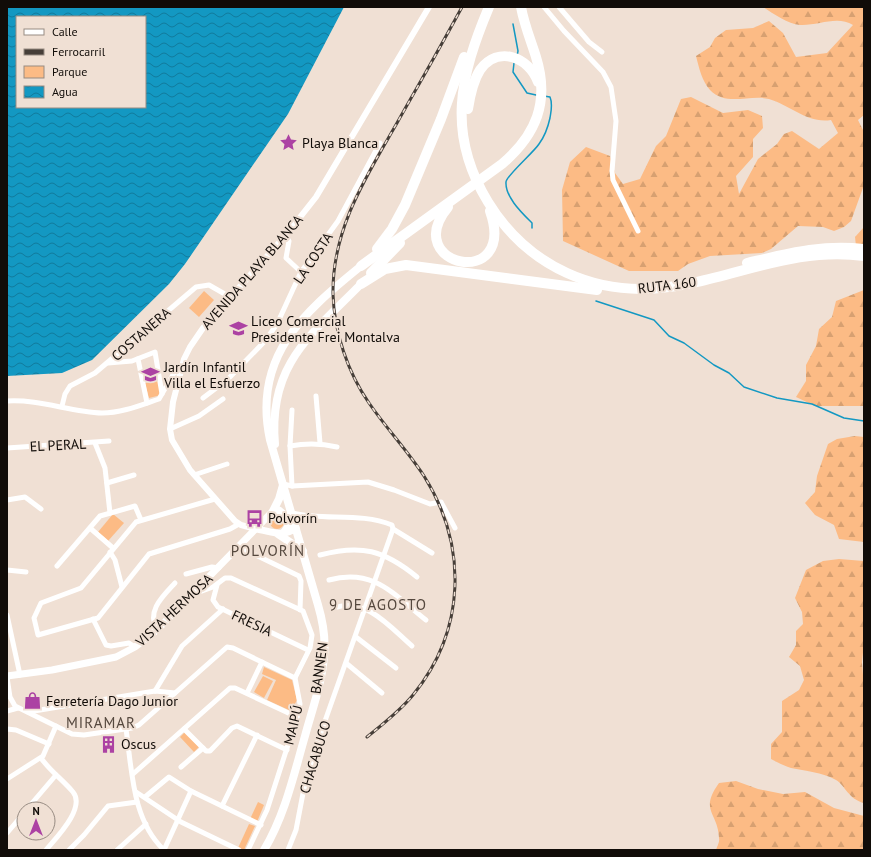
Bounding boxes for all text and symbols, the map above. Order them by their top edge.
legend [16,16,146,108]
text: Calle [52,24,78,39]
text: Ferrocarril [52,44,106,59]
text: Parque [52,64,87,79]
text: Agua [52,84,78,99]
place icon: Playa Blanca [279,133,299,153]
place label: Playa Blanca [302,134,378,152]
street label: AVENIDA PLAYA BLANCA [197,210,307,333]
street label: LA COSTA [289,228,337,287]
street label: RUTA 160 [637,272,698,298]
street label: COSTANERA [108,303,175,365]
place label: Liceo Comercial Presidente Frei Montalva [251,312,400,346]
school or university icon: Liceo Comercial Presidente Frei Montalva [228,319,248,339]
place label: Jardín Infantil Villa el Esfuerzo [163,358,260,392]
school or university icon: Jardín Infantil Villa el Esfuerzo [141,365,161,385]
street label: EL PERAL [29,435,87,455]
bus stop icon: Polvorín [245,508,265,528]
place label: Polvorín [268,509,317,527]
district label: POLVORÍN [231,541,305,560]
street label: VISTA HERMOSA [131,569,217,651]
district label: 9 DE AGOSTO [329,595,427,614]
street label: FRESIA [229,606,276,641]
street label: BANNEN [306,641,332,695]
shop icon: Ferretería Dago Junior [23,691,43,711]
place label: Ferretería Dago Junior [46,692,178,710]
street label: MAIPÚ [279,703,307,747]
district label: MIRAMAR [66,713,136,732]
street label: CHACABUCO [295,718,335,796]
building icon: Oscus [98,734,118,754]
place label: Oscus [121,735,156,753]
north arrow [16,801,56,841]
text: N [32,804,40,818]

